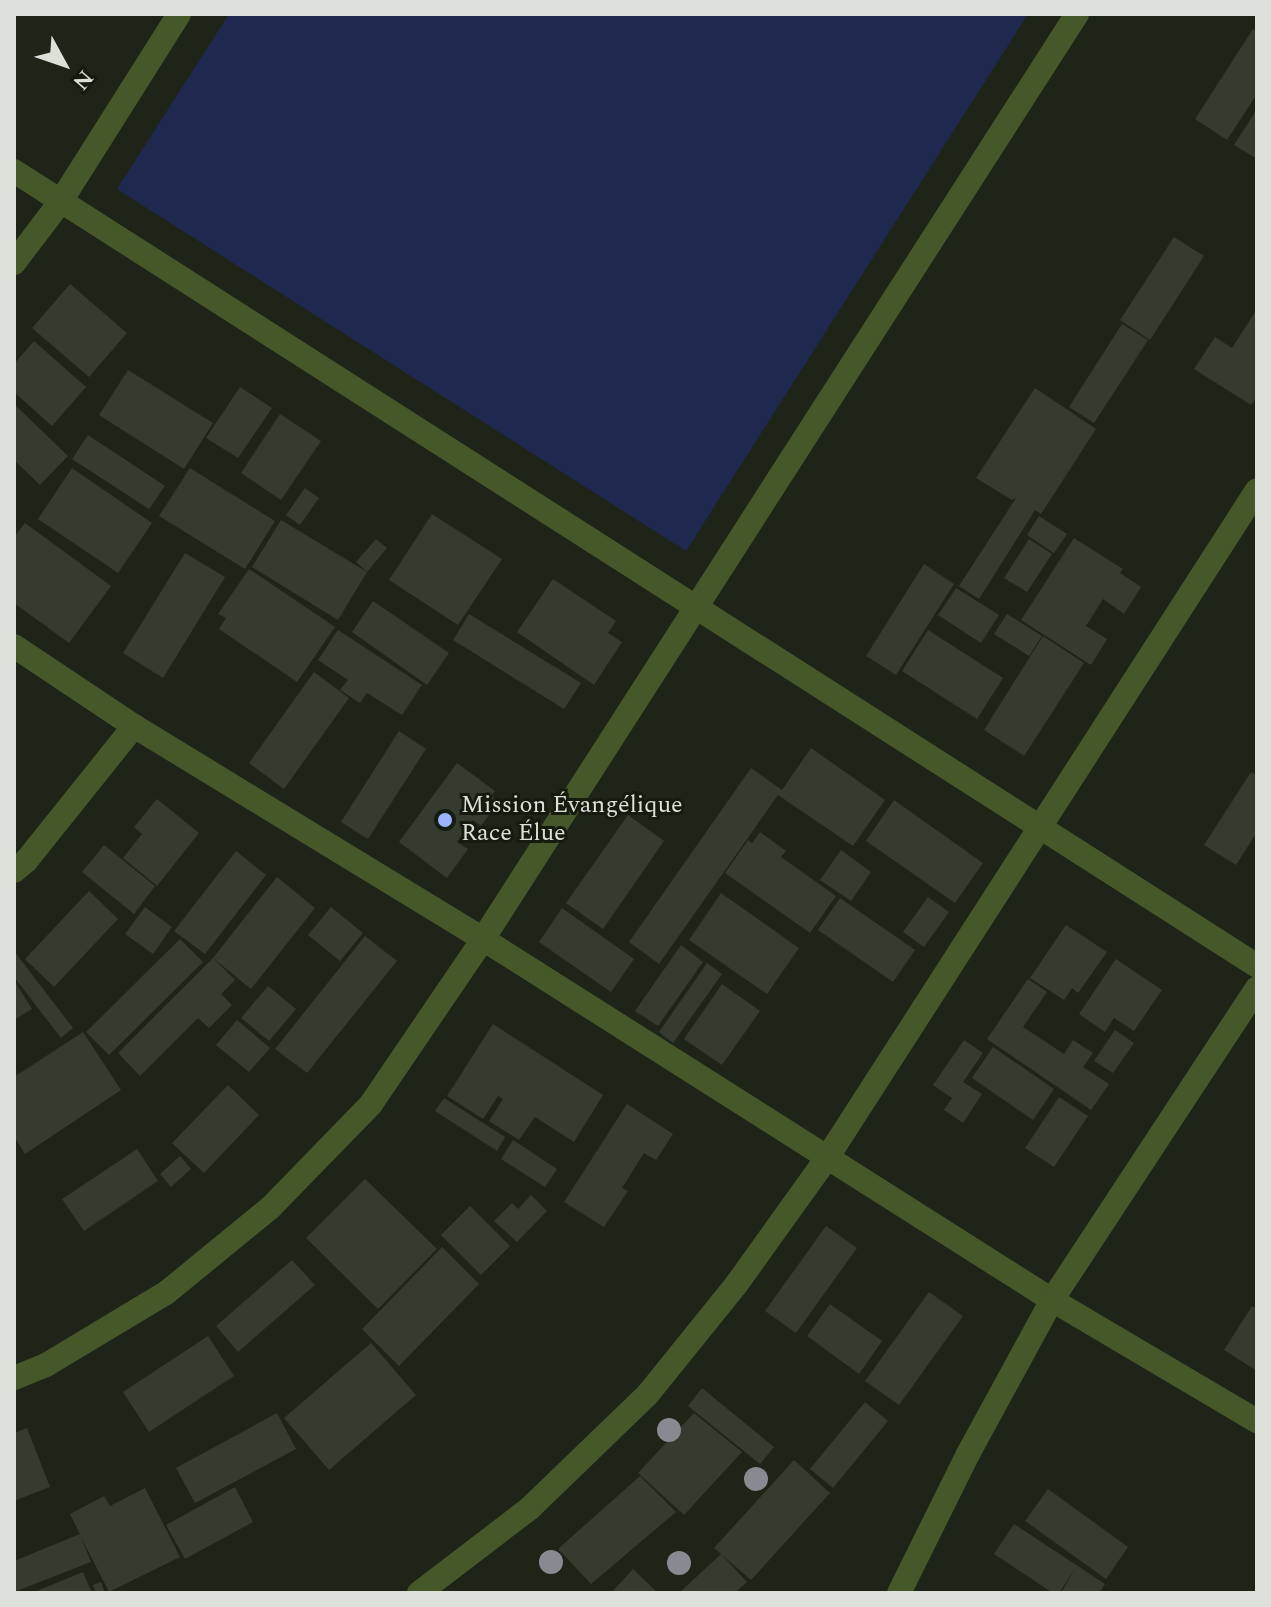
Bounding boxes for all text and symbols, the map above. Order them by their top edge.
north arrow [24,24,104,104]
text: N [64,62,101,97]
place label: Mission Évangélique Race Élue [461,792,683,848]
marker: Mission Évangélique Race Élue [436,811,454,829]

